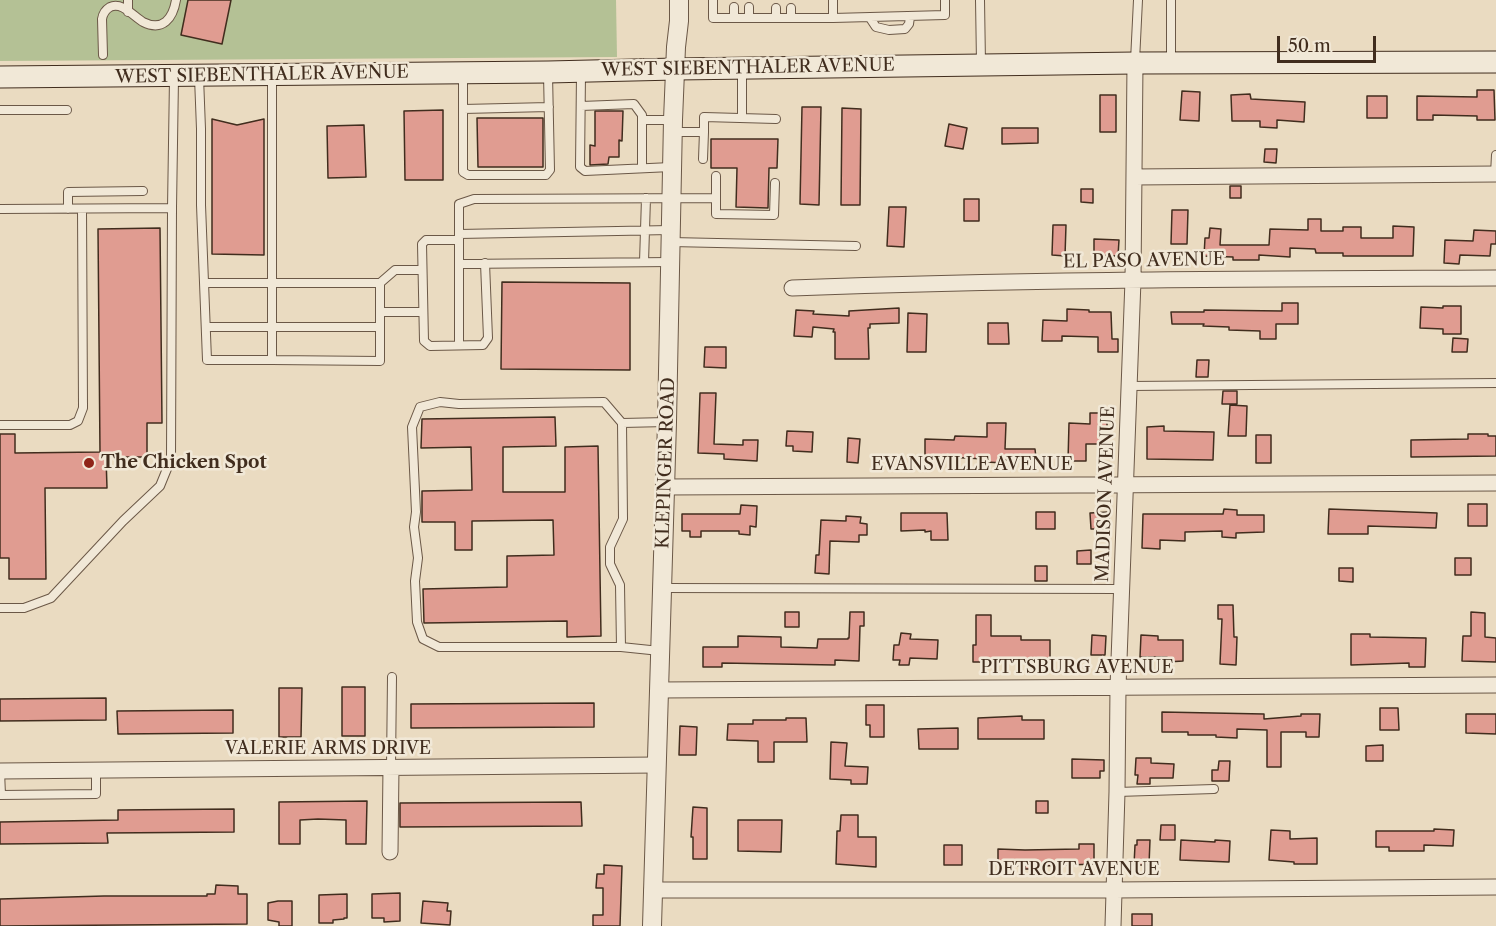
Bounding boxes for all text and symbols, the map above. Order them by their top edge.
scale bar [1280,24,1379,62]
text: 50 m [1288,35,1331,57]
street label: WEST SIEBENTHALER AVENUE [601,55,895,81]
street label: WEST SIEBENTHALER AVENUE [115,62,409,88]
street label: EL PASO AVENUE [1063,249,1225,273]
street label: KLEPINGER ROAD [652,377,680,549]
street label: MADISON AVENUE [1092,406,1120,582]
place label: The Chicken Spot [101,452,267,474]
street label: EVANSVILLE AVENUE [871,454,1073,476]
marker: The Chicken Spot [82,456,96,470]
street label: PITTSBURG AVENUE [980,657,1174,679]
street label: VALERIE ARMS DRIVE [225,738,431,760]
street label: DETROIT AVENUE [988,859,1160,881]

